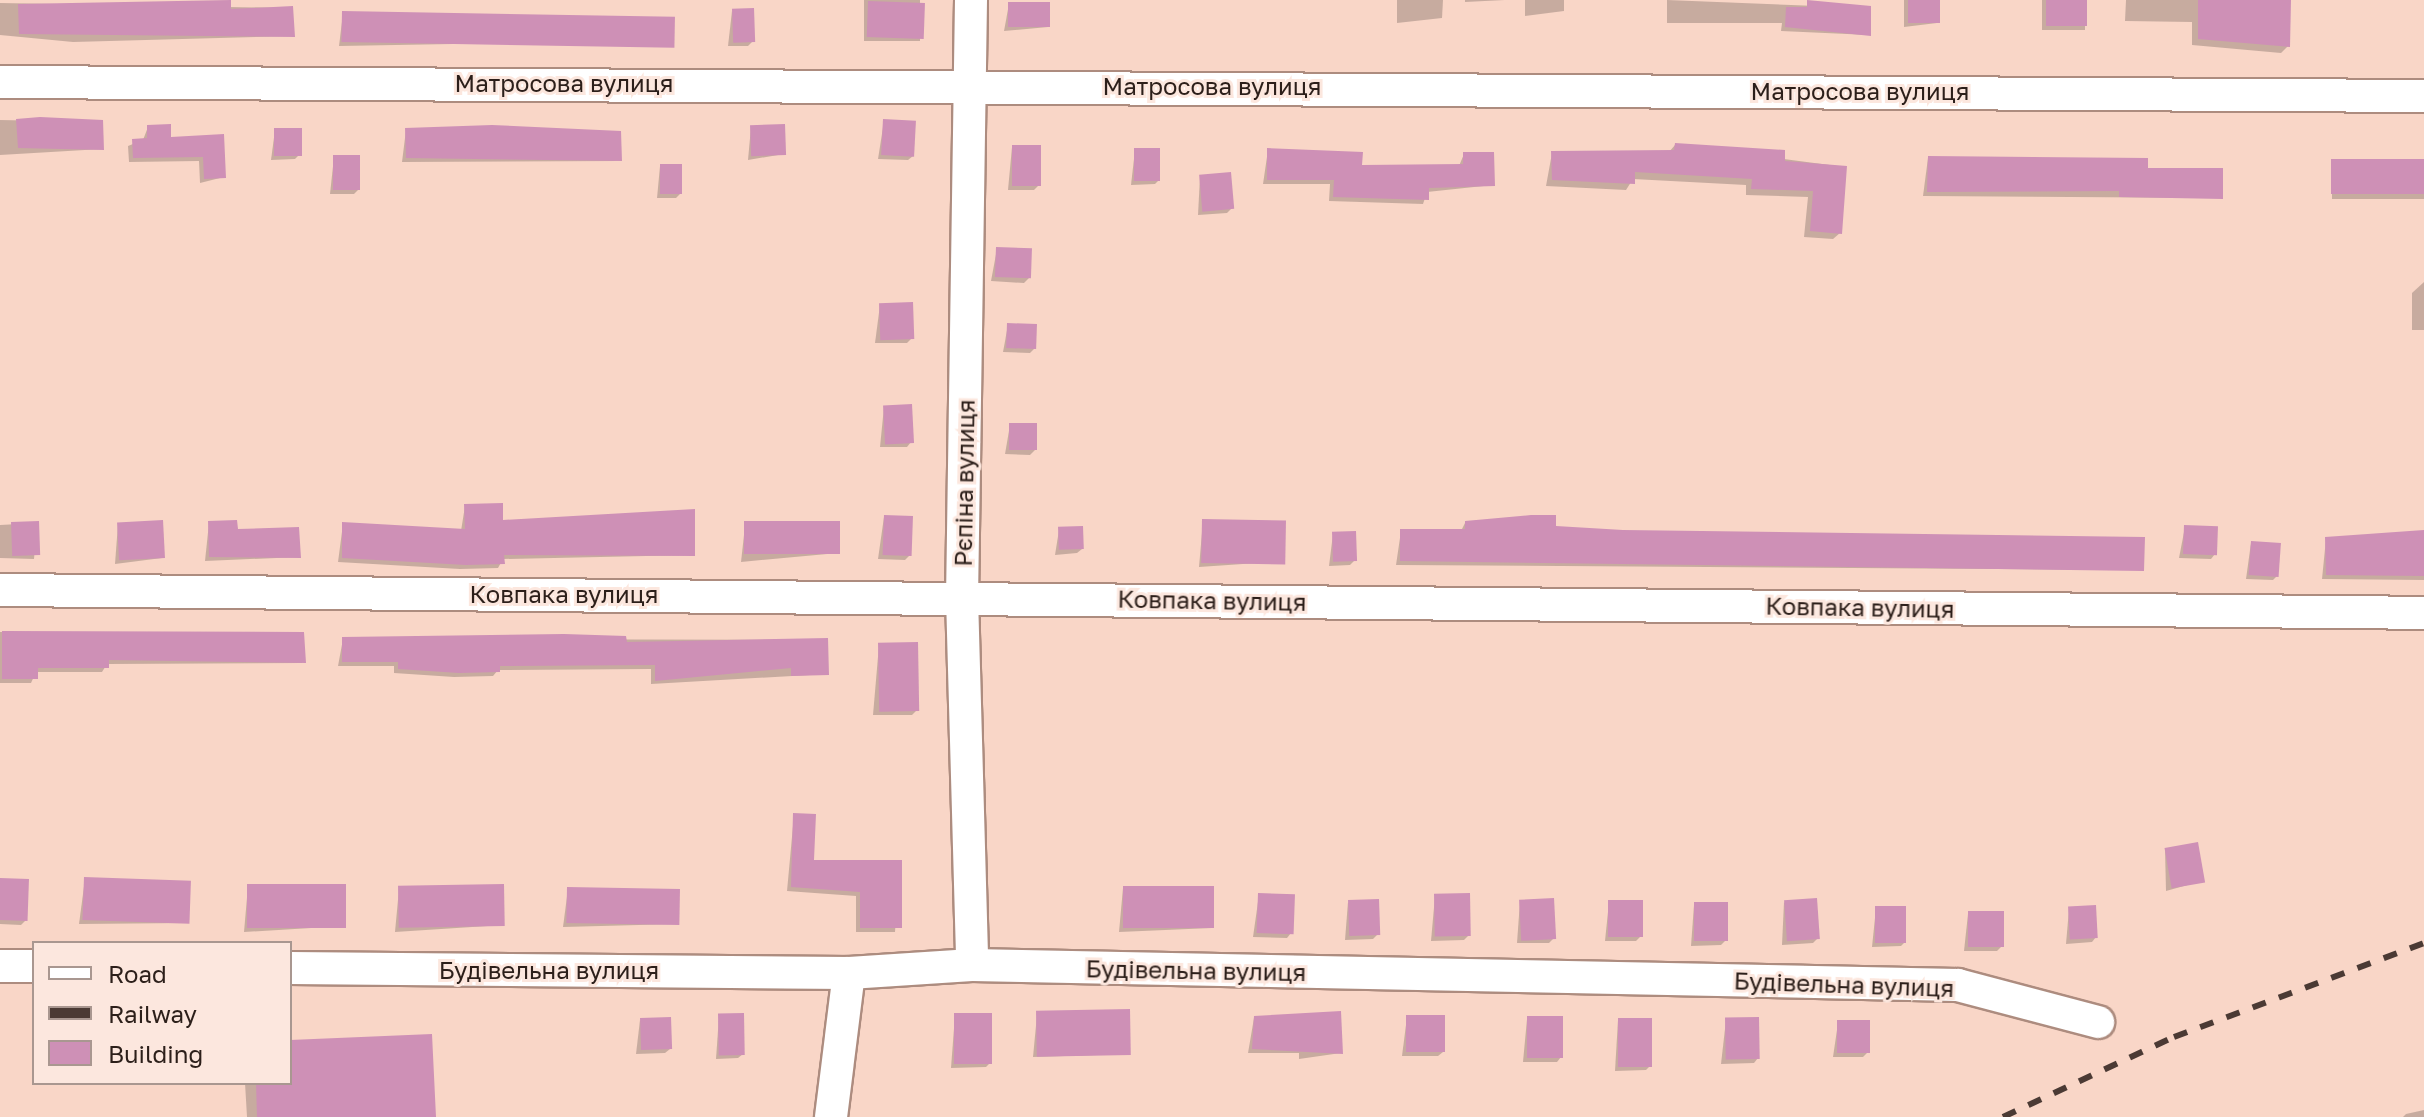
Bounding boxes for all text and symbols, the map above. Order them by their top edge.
street label: Матросова вулиця [455,69,673,97]
street label: Матросова вулиця [1103,72,1321,100]
street label: Матросова вулиця [1751,77,1969,105]
street label: Рєпіна вулиця [948,399,980,567]
street label: Ковпака вулиця [470,580,658,608]
street label: Ковпака вулиця [1117,584,1307,616]
street label: Ковпака вулиця [1765,591,1955,623]
legend [32,941,292,1085]
street label: Будівельна вулиця [1086,954,1306,986]
street label: Будівельна вулиця [439,956,659,984]
text: Road [108,959,167,988]
street label: Будівельна вулиця [1733,966,1955,1002]
text: Railway [108,999,197,1028]
text: Building [108,1039,203,1068]

